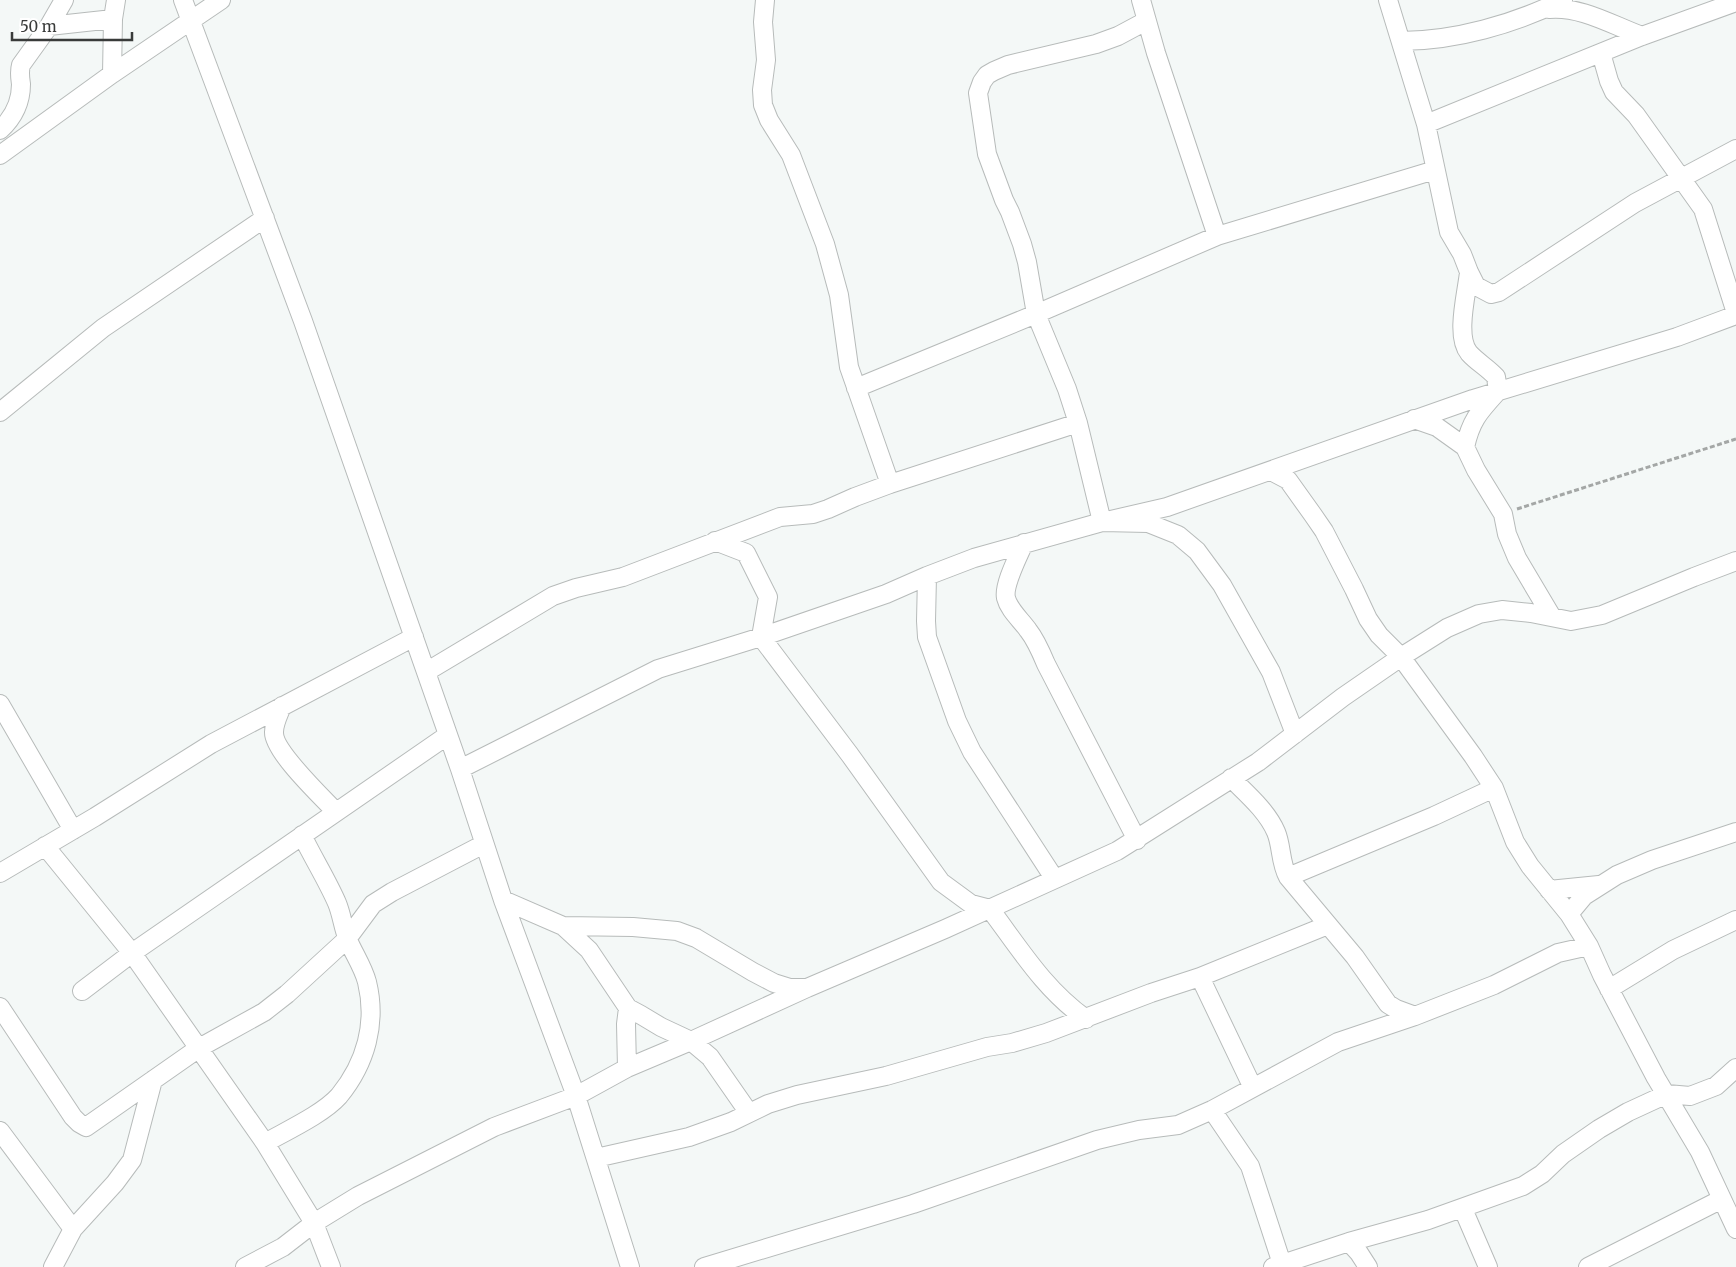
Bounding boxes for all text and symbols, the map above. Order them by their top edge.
scale bar [12,10,132,42]
text: 50 m [20,17,57,36]

